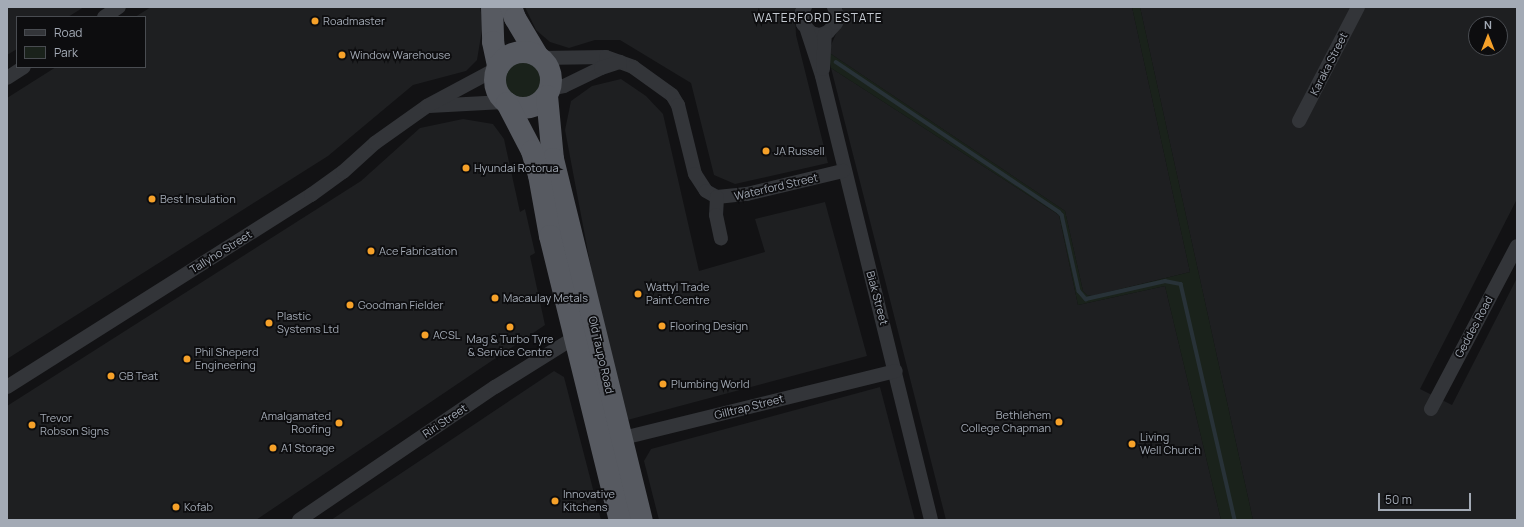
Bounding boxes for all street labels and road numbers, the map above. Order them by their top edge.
street label: Karaka Street [1308,30,1350,98]
street label: Waterford Street [733,171,819,203]
street label: Tallyho Street [188,228,254,276]
street label: Biak Street [863,270,891,326]
street label: Geddes Road [1452,294,1496,360]
street label: Old Taupo Road [586,315,616,395]
street label: Gilltrap Street [713,392,785,422]
street label: Riri Street [420,401,470,441]

